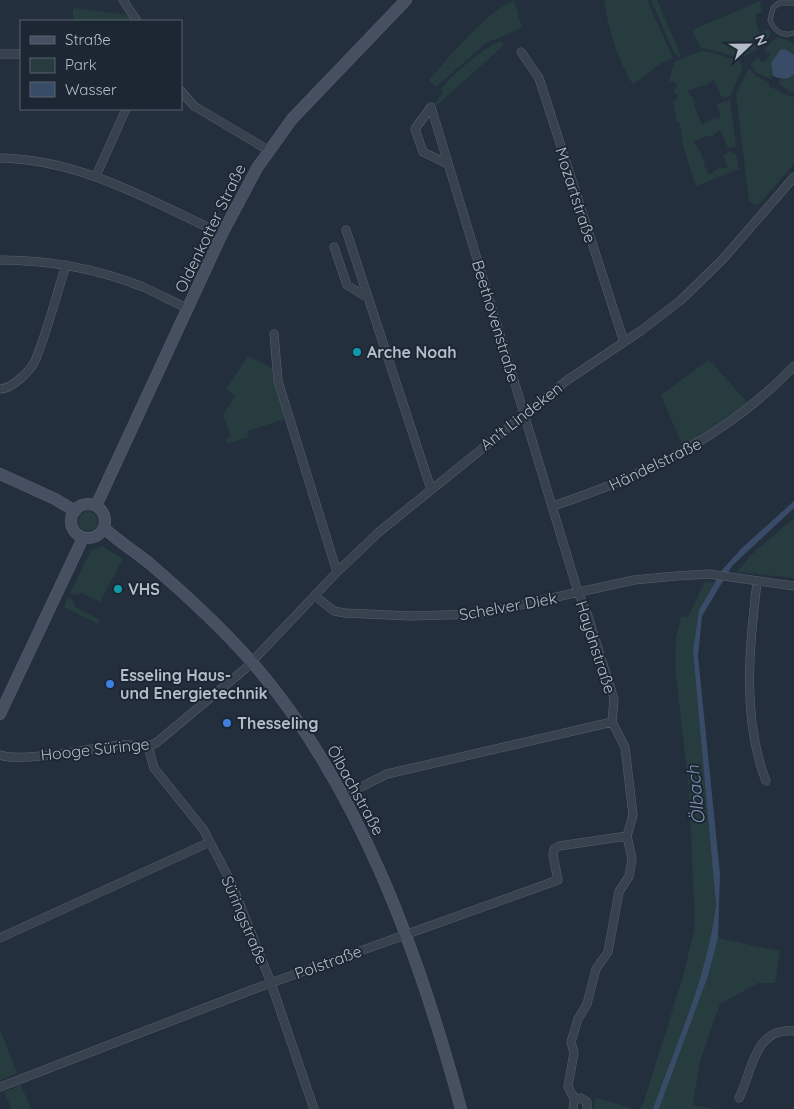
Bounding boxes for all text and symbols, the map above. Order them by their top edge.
legend [20,20,182,110]
north arrow [724,20,774,70]
text: Straße [65,30,111,49]
text: N [751,32,771,48]
text: Park [65,55,97,74]
text: Wasser [65,80,117,99]
street label: Mozartstraße [551,145,601,245]
street label: Oldenkotter Straße [170,160,250,296]
street label: Beethovenstraße [468,258,524,384]
place label: Arche Noah [367,342,457,362]
marker: Arche Noah [351,346,363,358]
street label: An't Lindeken [476,378,566,454]
street label: Händelstraße [606,433,704,495]
place label: VHS [128,579,160,599]
marker: VHS [112,583,124,595]
street label: Schelver Diek [457,588,559,624]
street label: Haydnstraße [572,598,620,696]
place label: Esseling Haus- und Energietechnik [120,665,268,703]
marker: Esseling Haus- und Energietechnik [104,678,116,690]
place label: Thesseling [237,713,319,733]
marker: Thesseling [221,717,233,729]
street label: Hooge Süringe [39,733,151,765]
street label: Ölbachstraße [323,741,389,839]
water label: Ölbach [681,764,710,826]
street label: Süringstraße [217,873,273,967]
street label: Polstraße [292,941,364,983]

